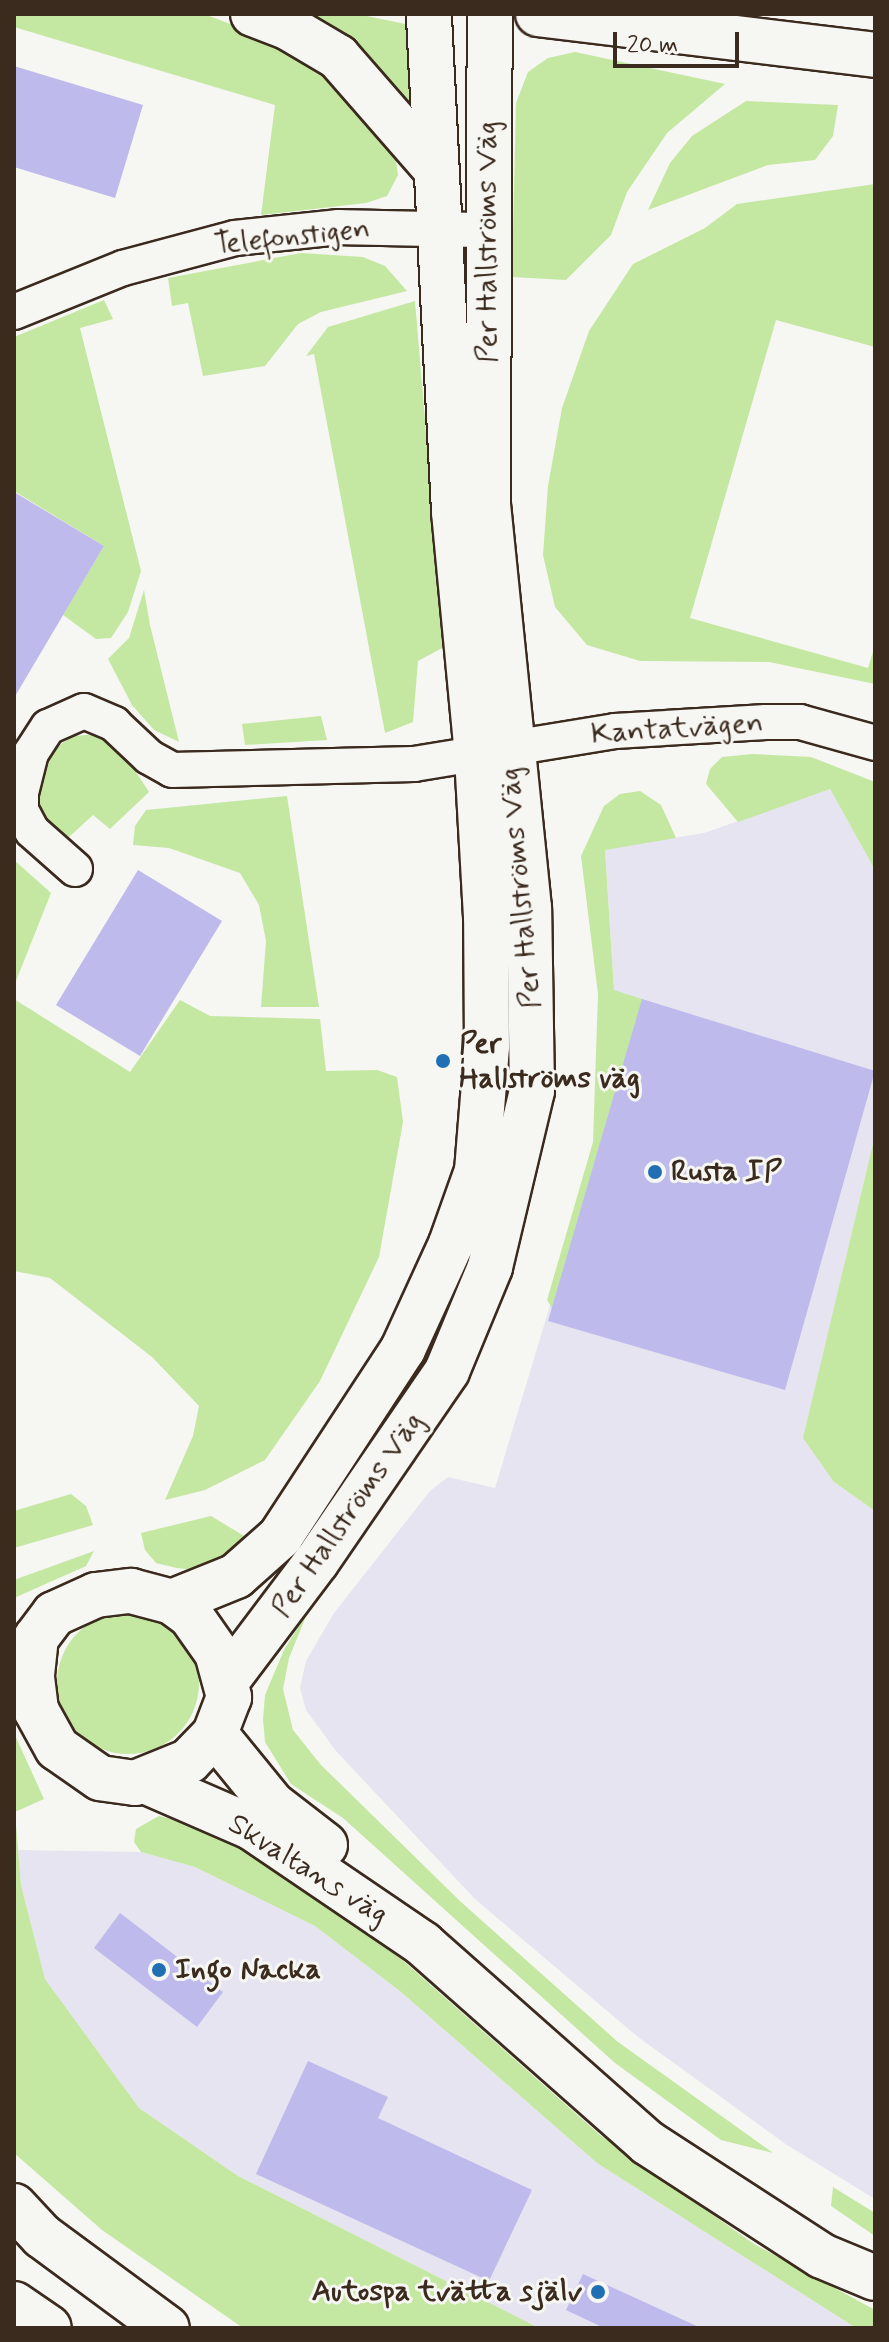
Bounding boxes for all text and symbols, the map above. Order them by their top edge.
scale bar [617,16,743,66]
text: 20 m [627,30,678,61]
street label: Per Hallströms Väg [470,123,506,361]
street label: Telefonstigen [212,211,372,263]
street label: Kantatvägen [590,705,764,753]
street label: Per Hallströms Väg [493,768,549,1008]
place label: Per Hallströms väg [459,1026,641,1096]
marker: Per Hallströms väg [434,1052,452,1070]
place label: Rusta IP [671,1154,780,1190]
marker: Rusta IP [646,1163,664,1181]
street label: Per Hallströms Väg [265,1407,431,1623]
street label: Skvaltans väg [222,1807,394,1933]
place label: Ingo Nacka [175,1952,319,1988]
marker: Ingo Nacka [150,1961,168,1979]
place label: Autospa tvätta själv [312,2274,582,2310]
marker: Autospa tvätta själv [589,2283,607,2301]

